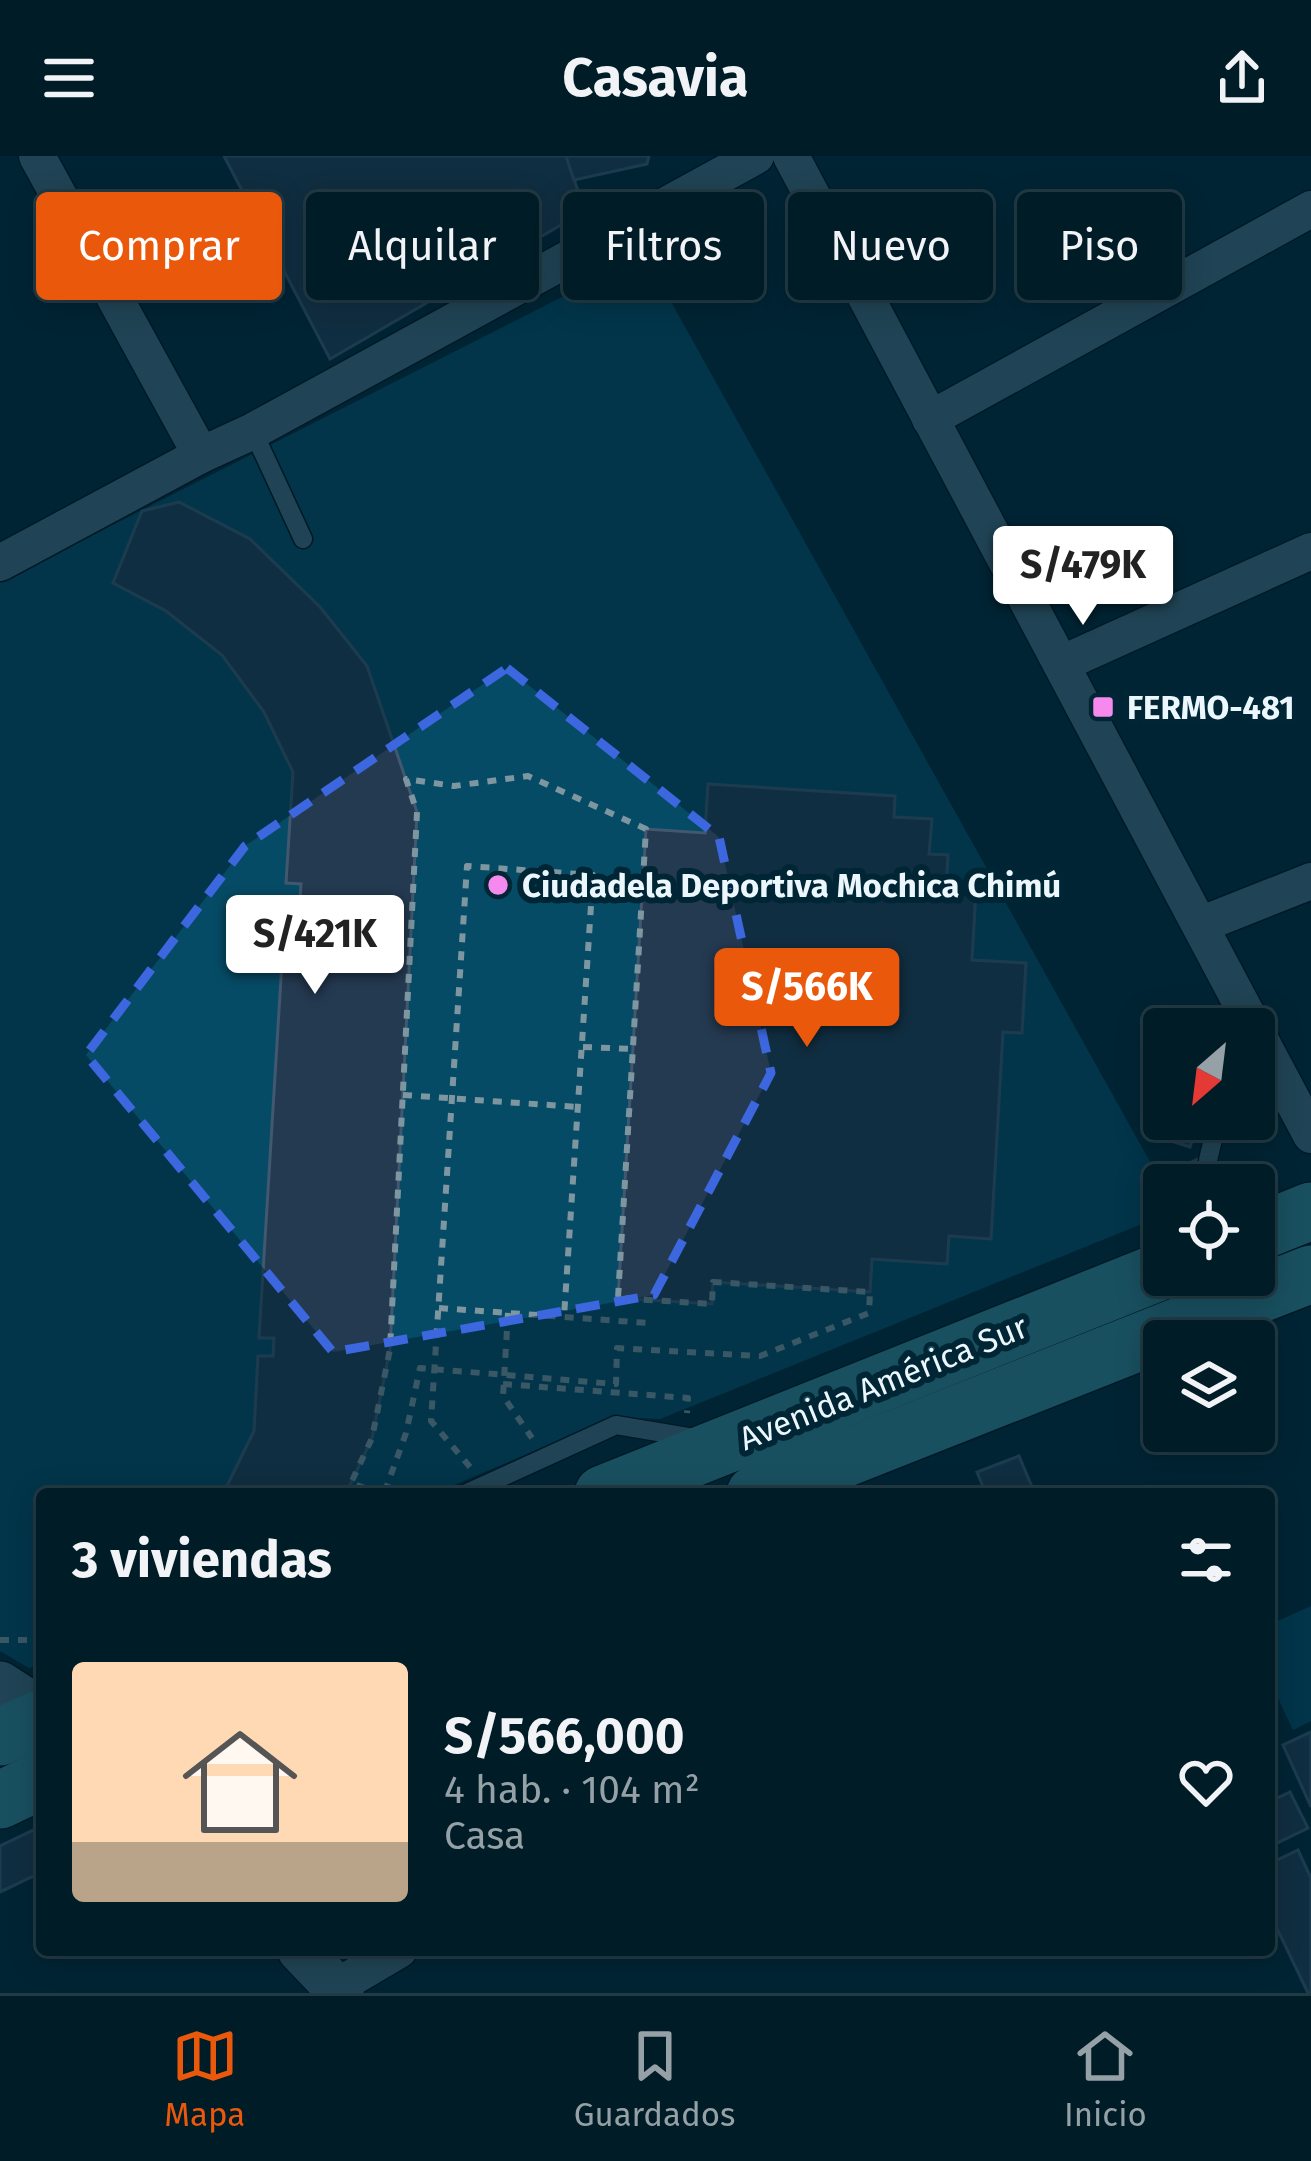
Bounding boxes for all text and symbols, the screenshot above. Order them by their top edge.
icon: menu [36,45,102,111]
icon: share [1209,45,1275,111]
text: Casavia [562,46,749,110]
chip: Comprar [36,192,282,300]
chip: Alquilar [306,192,539,300]
chip: Filtros [563,192,764,300]
chip: Nuevo [788,192,993,300]
chip: Piso [1017,192,1182,300]
pin: S/479K [985,526,1181,628]
text: S/479K [1020,542,1146,588]
place label: FERMO-481 [1127,688,1294,728]
marker: FERMO-481 [1090,694,1116,720]
place label: Ciudadela Deportiva Mochica Chimú [522,866,1061,906]
marker: Ciudadela Deportiva Mochica Chimú [485,872,511,898]
pin: S/421K [217,895,413,997]
text: S/421K [253,911,377,957]
pin: S/566K [709,948,905,1050]
text: S/566K [741,964,873,1010]
north arrow [1143,1008,1275,1140]
map controls [1143,1008,1275,1452]
button: locate [1143,1164,1275,1296]
street label: Avenida América Sur [733,1307,1034,1459]
button: layers [1143,1320,1275,1452]
icon: filters [1173,1527,1239,1593]
text: 3 viviendas [72,1529,332,1591]
text: S/566,000 [444,1705,685,1767]
icon: home [168,1710,312,1854]
icon: heart [1173,1749,1239,1815]
text: 4 hab. · 104 m² [444,1767,700,1813]
text: Casa [444,1813,525,1859]
tab: Mapa [164,2023,245,2135]
tab: Guardados [574,2023,735,2135]
tab: Inicio [1064,2023,1147,2135]

